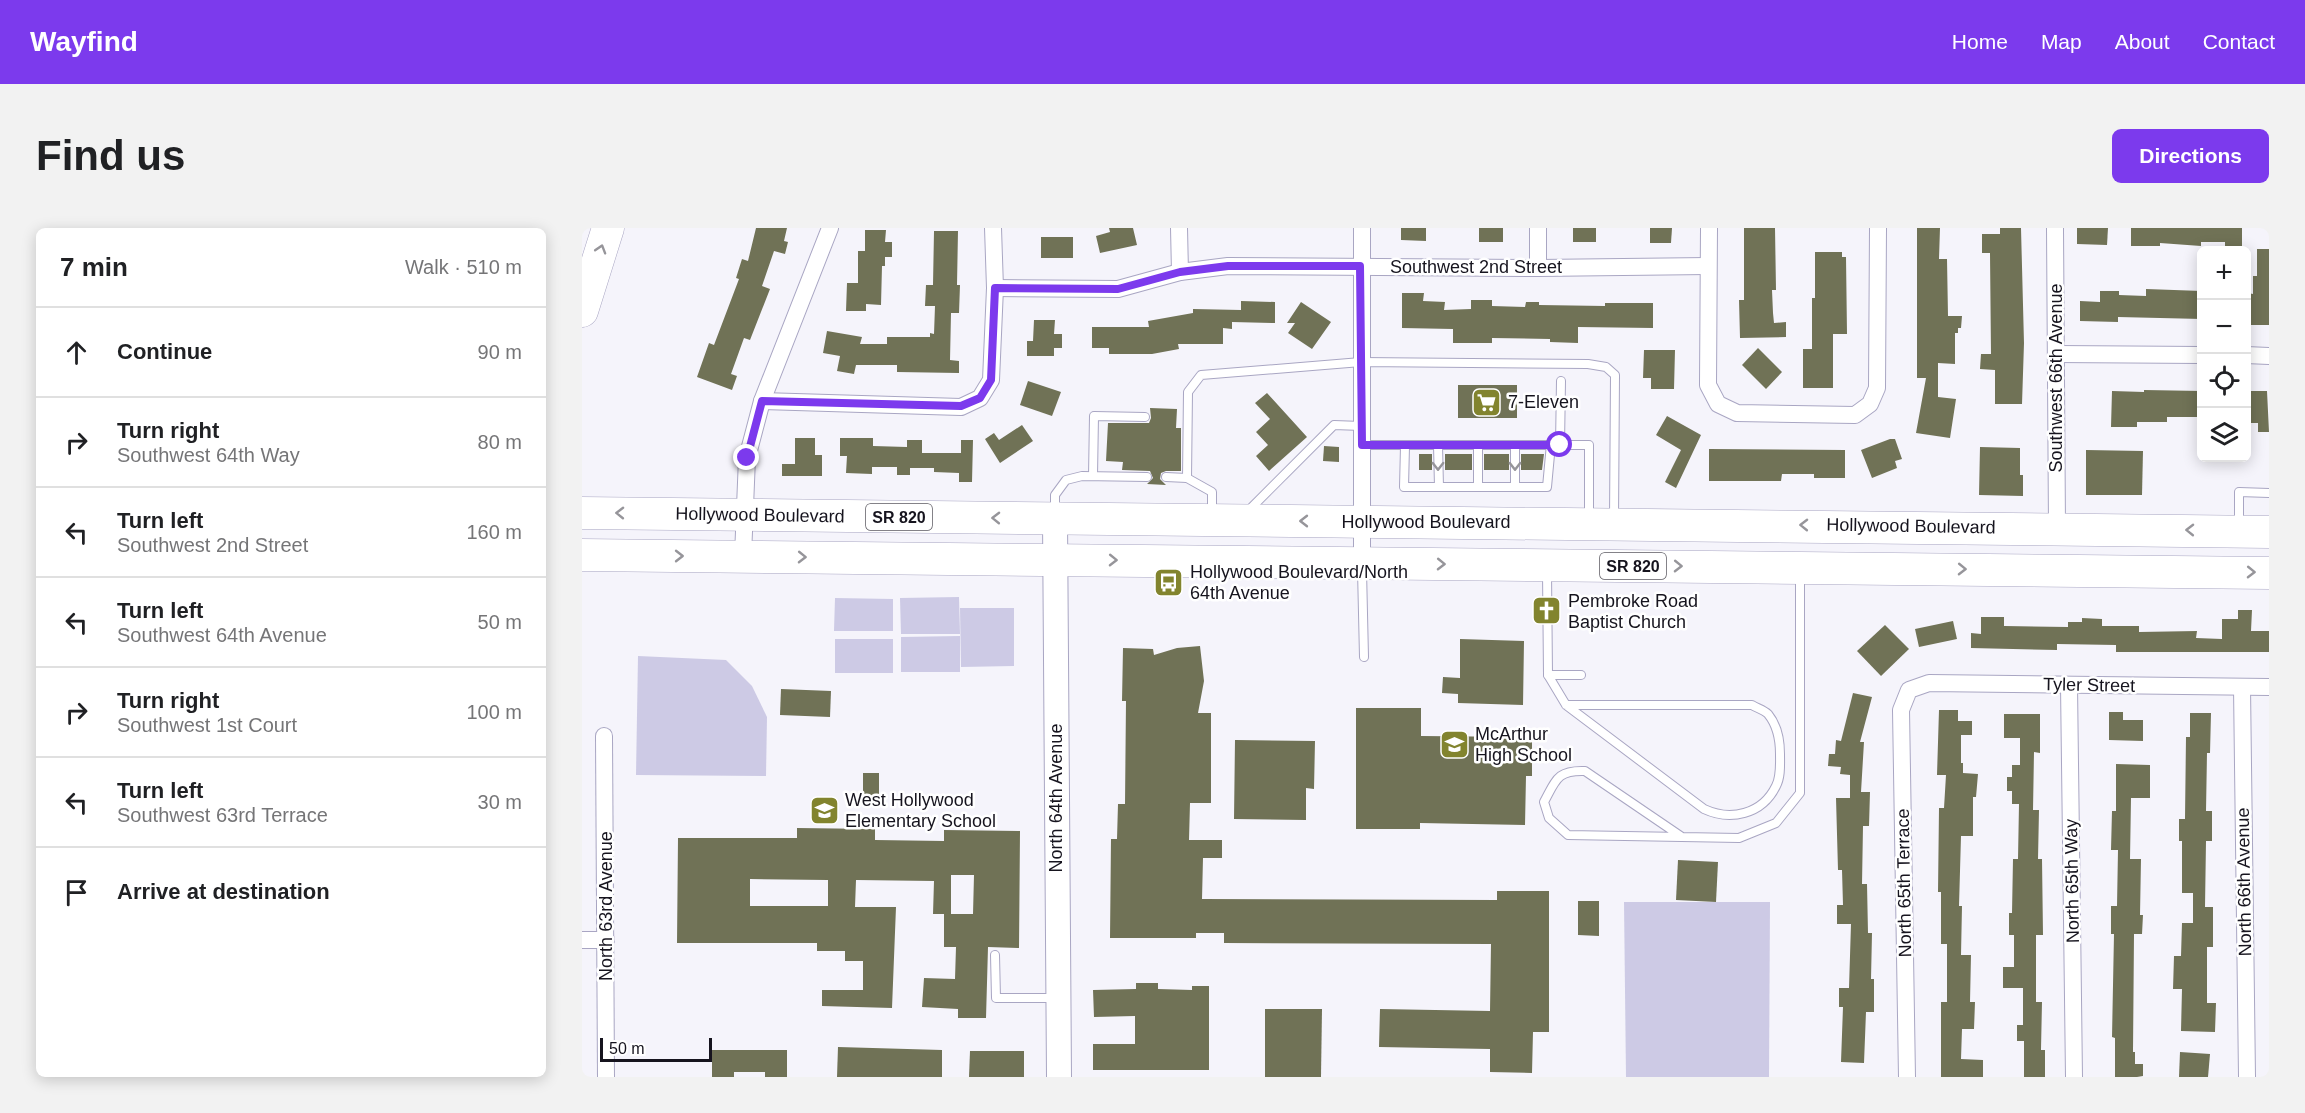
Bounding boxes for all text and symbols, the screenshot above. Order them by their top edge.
text: Wayfind [30,26,138,57]
text: Home [1952,30,2008,53]
text: Map [2041,30,2082,53]
text: About [2115,30,2170,53]
text: Contact [2203,30,2275,53]
button: Directions [2112,129,2269,183]
text: Find us [36,132,185,179]
one-way arrow [594,245,606,255]
map controls [2197,246,2251,462]
button: + [2197,246,2251,300]
text: 7 min [60,252,128,282]
text: Walk · 510 m [405,256,522,278]
street label: Southwest 2nd Street [1390,257,1562,277]
street label: Southwest 66th Avenue [2046,284,2066,472]
button: − [2197,300,2251,354]
icon: ahead [60,336,93,369]
text: Continue [117,339,212,364]
text: 90 m [478,341,522,363]
button: locate [2197,354,2251,408]
supermarket icon: 7-Eleven [1471,386,1503,418]
place label: 7-Eleven [1508,392,1579,412]
button: layers [2197,408,2251,462]
text: Turn right [117,418,219,443]
icon: right [60,426,93,459]
text: 80 m [478,431,522,453]
route start [1546,431,1572,457]
text: Southwest 64th Way [117,444,300,466]
route end [733,444,759,470]
one-way arrow [1509,461,1521,470]
one-way arrow [1432,462,1444,471]
street label: Hollywood Boulevard [675,504,845,526]
road number: SR 820 [866,504,932,530]
one-way arrow [615,507,624,519]
text: Turn left [117,508,203,533]
one-way arrow [992,512,1001,524]
street label: Hollywood Boulevard [1341,512,1511,532]
one-way arrow [1299,515,1308,527]
street label: Hollywood Boulevard [1826,515,1996,537]
icon: left [60,516,93,549]
one-way arrow [1799,519,1808,531]
text: 160 m [466,521,522,543]
one-way arrow [2185,524,2194,536]
text: Southwest 2nd Street [117,534,308,556]
one-way arrow [674,550,683,562]
one-way arrow [797,551,806,563]
road number: SR 820 [1600,553,1666,579]
one-way arrow [1109,554,1118,566]
one-way arrow [1437,558,1446,570]
one-way arrow [1674,560,1683,573]
place label: Hollywood Boulevard/North 64th Avenue [1190,562,1408,603]
one-way arrow [1957,563,1966,575]
bus stop icon: Hollywood Boulevard/North 64th Avenue [1153,566,1185,598]
one-way arrow [2246,566,2255,578]
place label: Pembroke Road Baptist Church [1568,591,1698,632]
church icon: Pembroke Road Baptist Church [1531,595,1563,627]
text: Turn left [117,598,203,623]
icon: left [60,606,93,639]
text: 50 m [478,611,522,633]
text: Southwest 64th Avenue [117,624,327,646]
street label: Tyler Street [2043,674,2135,696]
text: Turn right [117,688,219,713]
icon: right [60,696,93,729]
text: 100 m [466,701,522,723]
text: Southwest 1st Court [117,714,297,736]
street label: North 64th Avenue [1046,724,1066,872]
place label: McArthur High School [1475,724,1572,765]
school or university icon: McArthur High School [1438,728,1470,760]
text: Turn left [117,778,203,803]
icon: left [60,786,93,819]
place label: West Hollywood Elementary School [845,790,996,831]
text: 30 m [478,791,522,813]
school or university icon: West Hollywood Elementary School [808,794,840,826]
text: Southwest 63rd Terrace [117,804,328,826]
street label: North 66th Avenue [2233,807,2255,957]
street label: North 65th Terrace [1893,808,1915,958]
street label: North 65th Way [2061,819,2083,943]
street label: North 63rd Avenue [596,831,616,981]
icon: arrive [60,876,93,909]
text: Arrive at destination [117,879,330,904]
scale bar [600,1035,712,1062]
text: 50 m [609,1040,645,1057]

